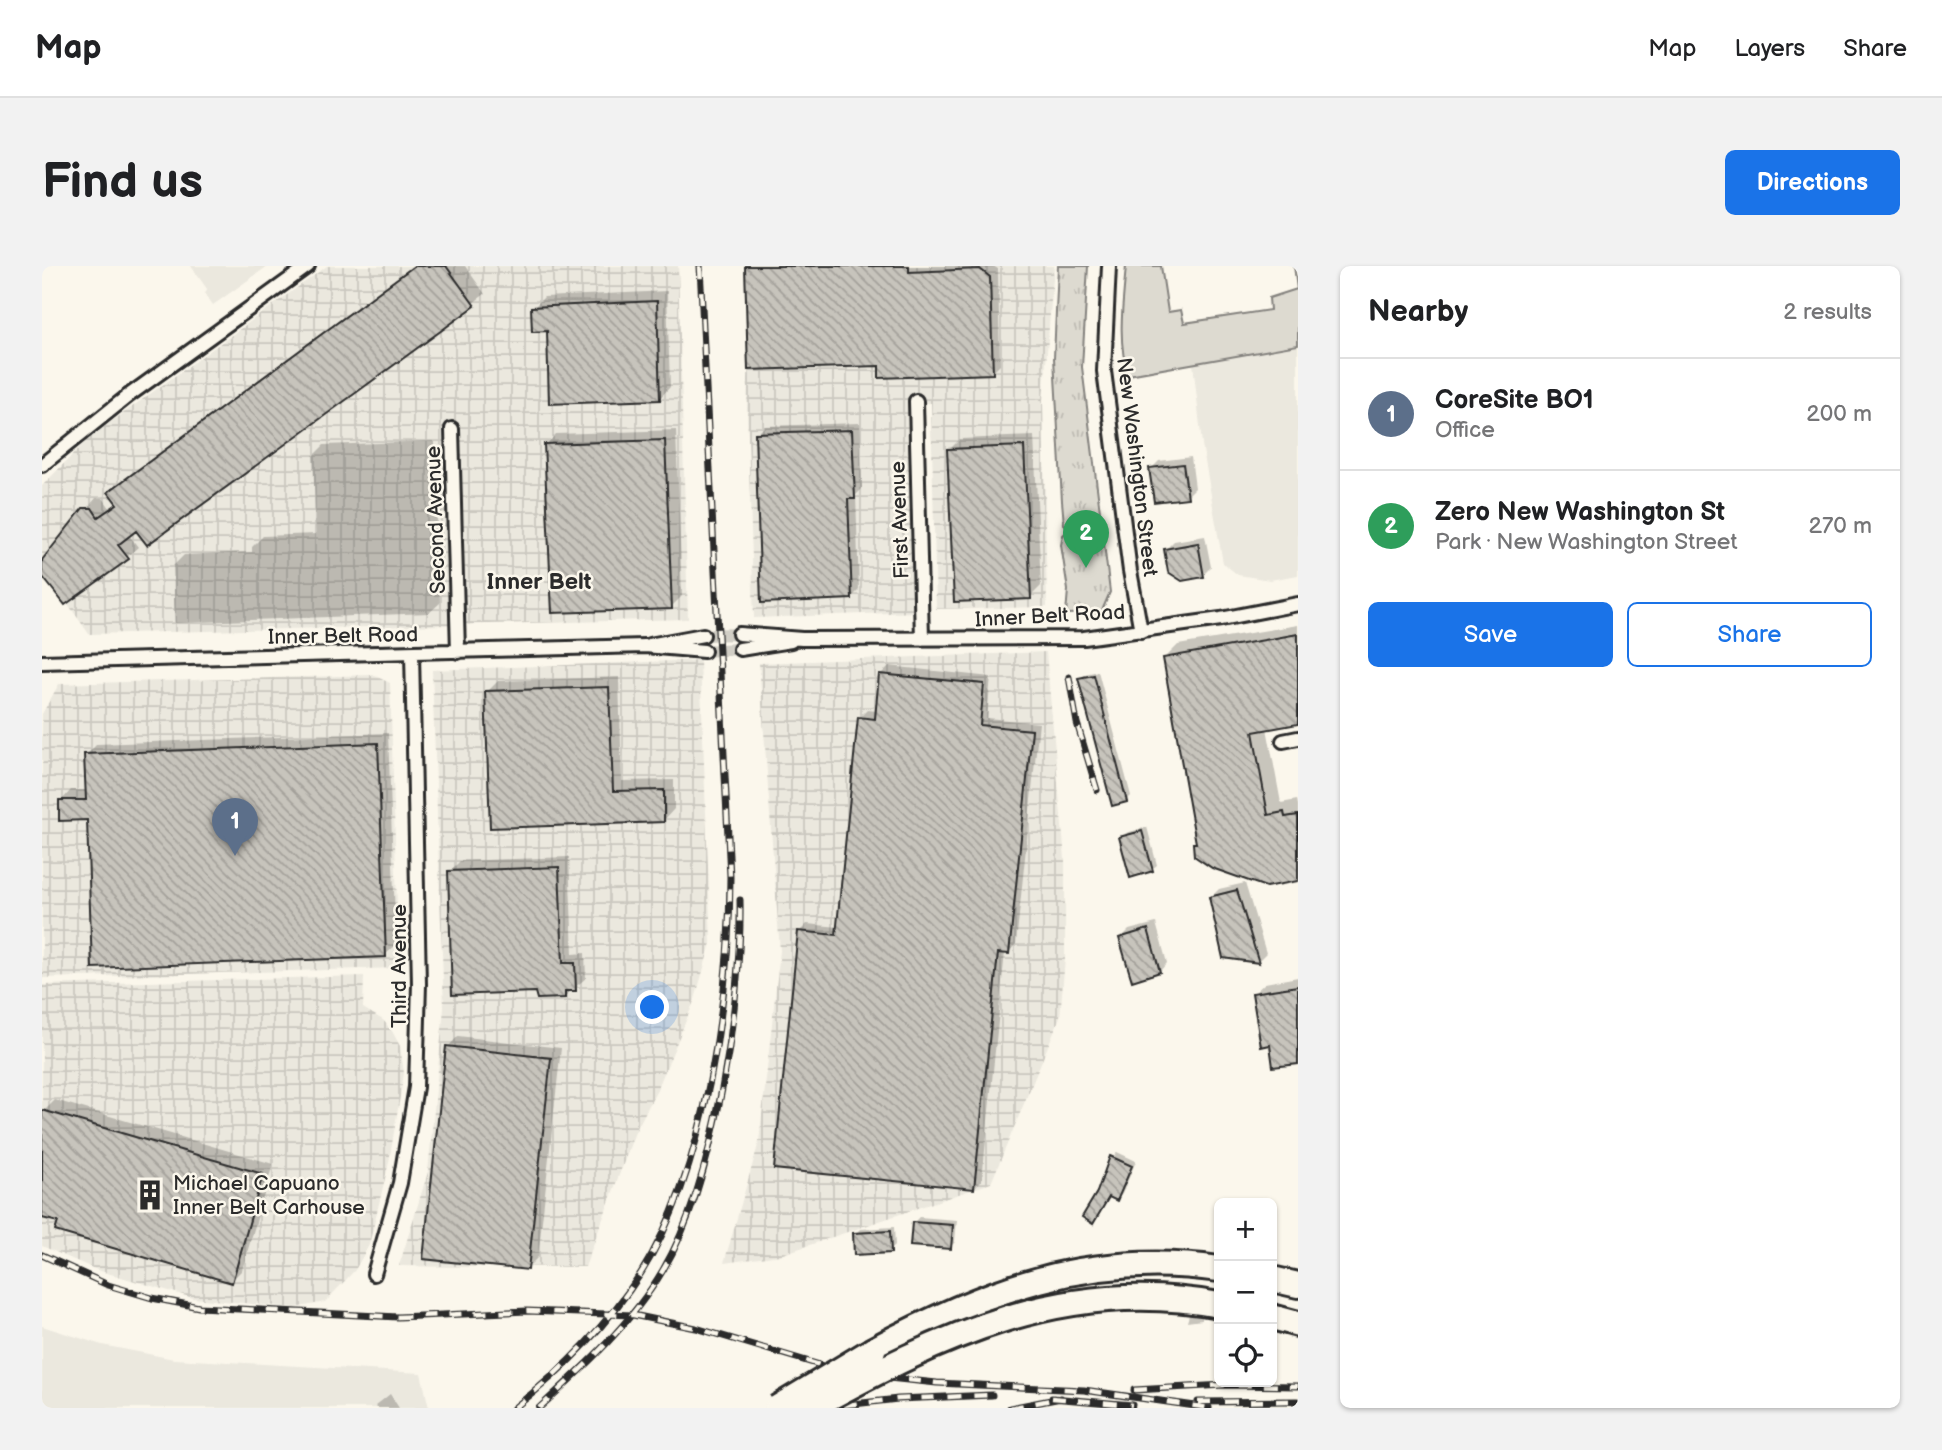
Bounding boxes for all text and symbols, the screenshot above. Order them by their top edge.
text: Map [35,28,101,68]
text: Map [1648,34,1696,63]
text: Layers [1734,34,1805,63]
text: Share [1843,34,1907,63]
button: Directions [1725,150,1900,215]
text: Find us [42,153,203,212]
text: Nearby [1368,294,1468,330]
text: 2 results [1783,298,1872,326]
street label: New Washington Street [1111,356,1163,578]
text: CoreSite BO1 [1435,385,1594,416]
text: 1 [1386,400,1396,428]
text: 200 m [1806,400,1872,428]
text: Office [1435,416,1495,444]
street label: Second Avenue [421,445,451,595]
street label: First Avenue [885,461,915,579]
text: Zero New Washington St [1435,497,1725,528]
pin: 2 [1063,510,1109,568]
text: 2 [1384,512,1398,540]
text: 270 m [1808,512,1872,540]
text: Park · New Washington Street [1435,528,1738,556]
district label: Inner Belt [486,568,592,596]
street label: Inner Belt Road [974,600,1126,632]
button: Save [1368,602,1613,667]
button: Share [1627,602,1872,667]
street label: Inner Belt Road [268,622,418,650]
pin: 1 [212,798,258,856]
street label: Third Avenue [387,904,412,1028]
your location [635,990,669,1024]
place label: Michael Capuano Inner Belt Carhouse [173,1171,365,1220]
building icon: Michael Capuano Inner Belt Carhouse [133,1178,167,1212]
map controls [1214,1198,1277,1387]
button: + [1214,1198,1277,1261]
button: − [1214,1261,1277,1324]
button: locate [1214,1324,1277,1387]

